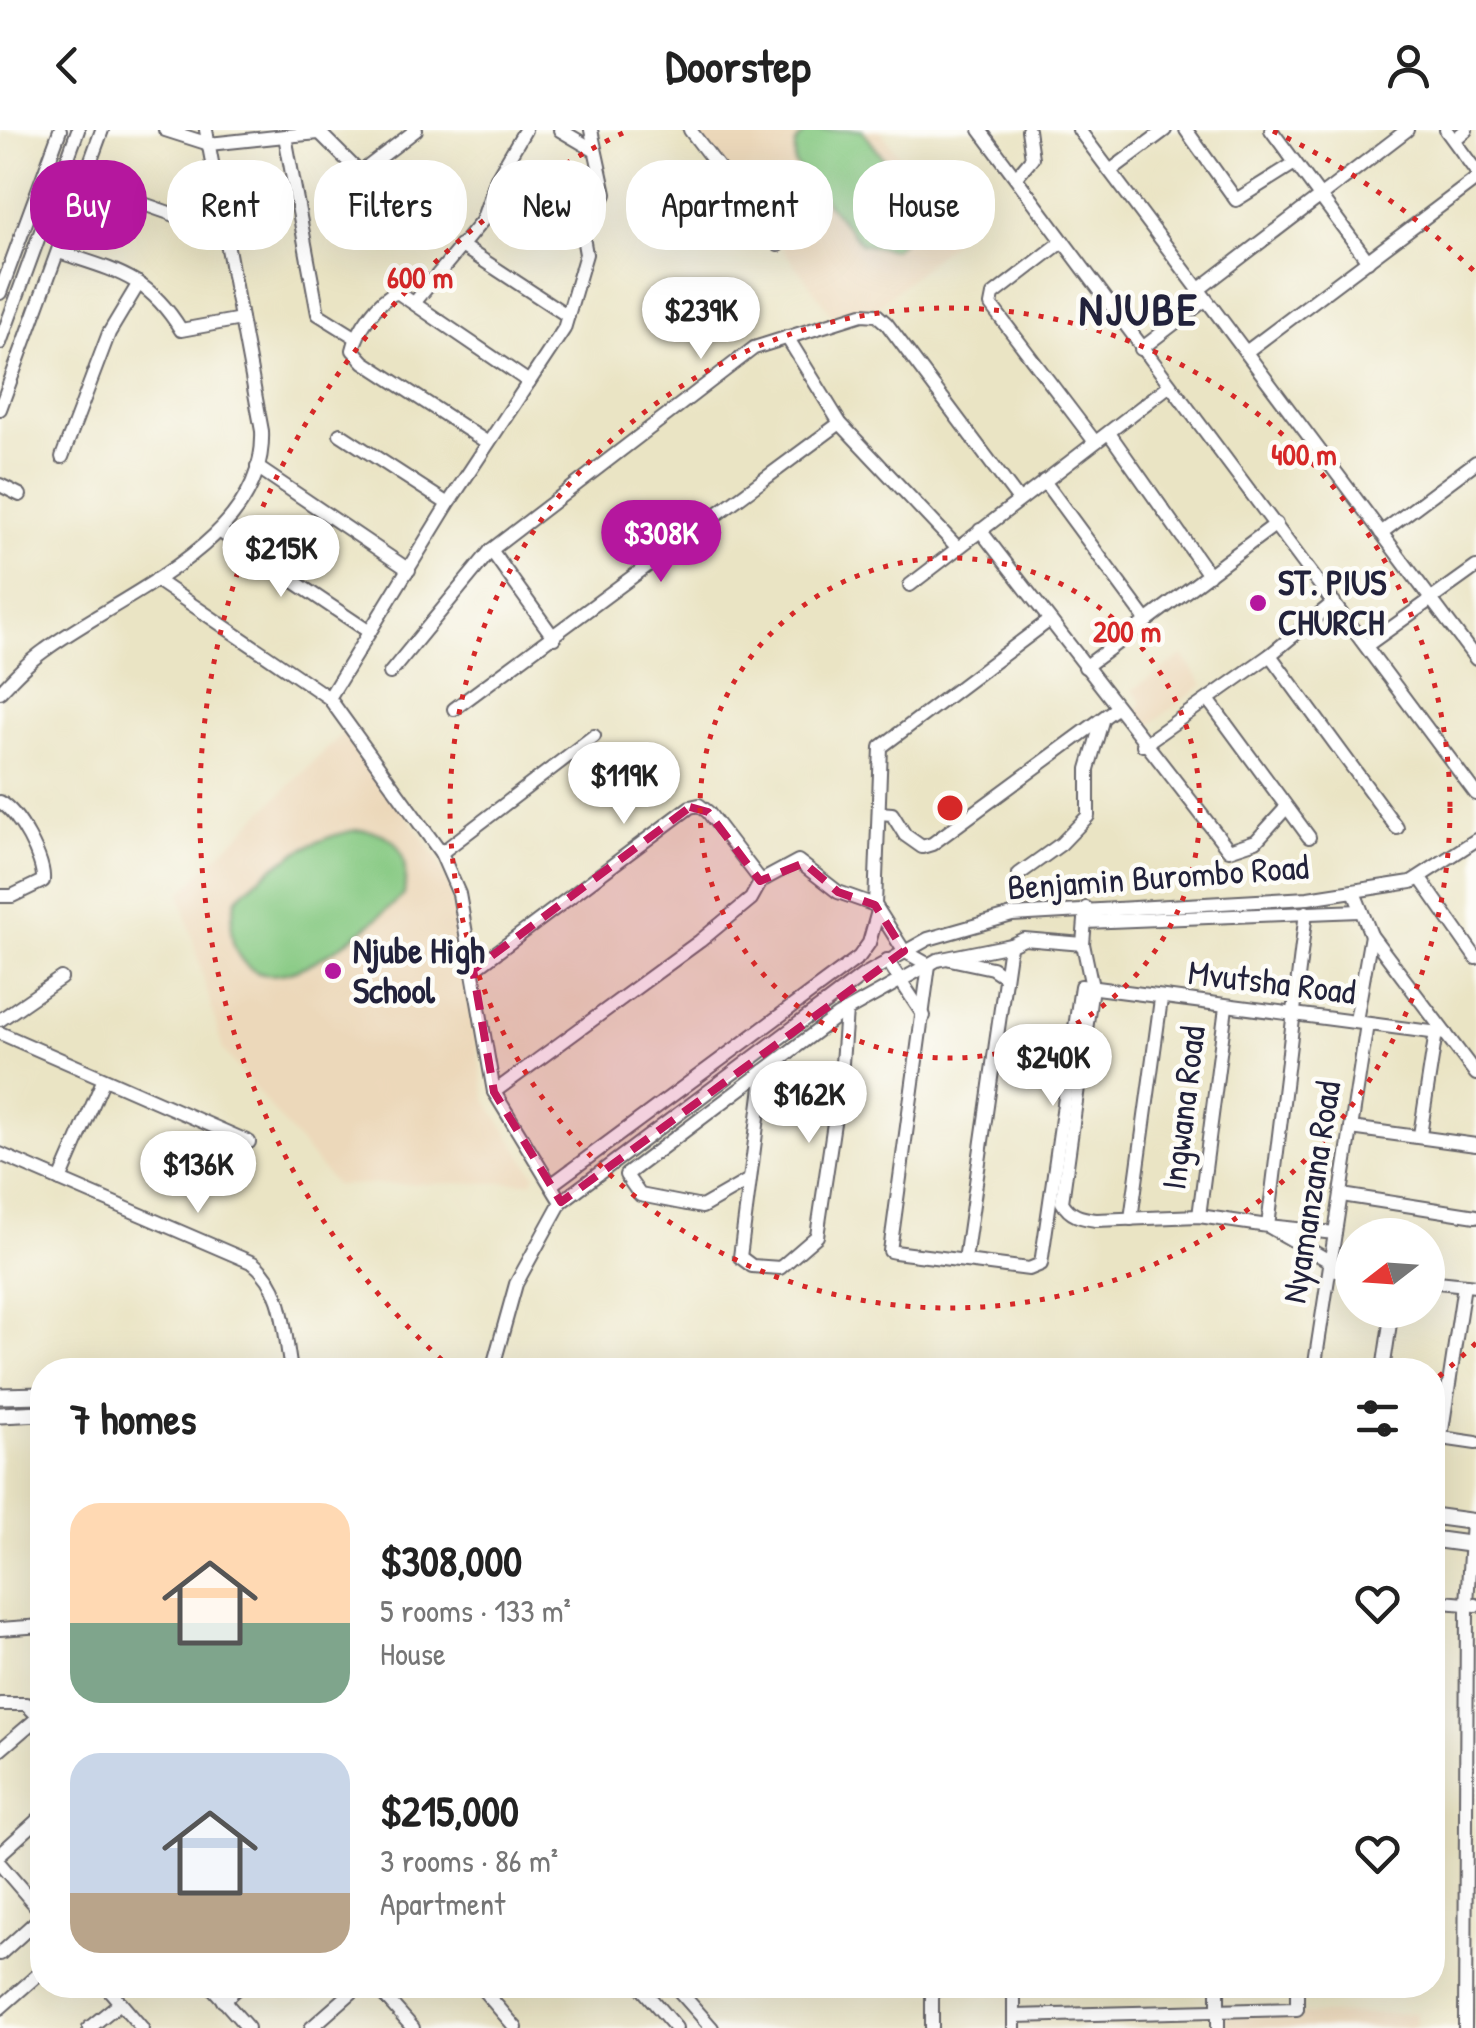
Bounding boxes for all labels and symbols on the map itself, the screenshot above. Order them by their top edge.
text: 600 m [387,257,453,297]
pin: $239K [631,277,771,362]
district label: NJUBE [1079,278,1199,339]
text: 400 m [1271,434,1337,474]
pin: $308K [591,500,731,585]
pin: $215K [211,515,351,600]
place label: ST. PIUS CHURCH [1278,559,1386,646]
marker: ST. PIUS CHURCH [1247,592,1269,614]
text: 200 m [1093,611,1161,651]
pin: $119K [554,742,694,827]
centre of rings [932,790,968,826]
street label: Benjamin Burombo Road [1006,843,1310,910]
place label: Njube High School [353,927,485,1014]
street label: Mvutsha Road [1186,948,1358,1015]
marker: Njube High School [322,960,344,982]
street label: Ingwana Road [1149,1023,1216,1192]
pin: $240K [983,1024,1123,1109]
pin: $162K [739,1061,879,1146]
street label: Nyamanzana Road [1270,1078,1351,1306]
pin: $136K [128,1131,268,1216]
north arrow [1335,1218,1445,1328]

